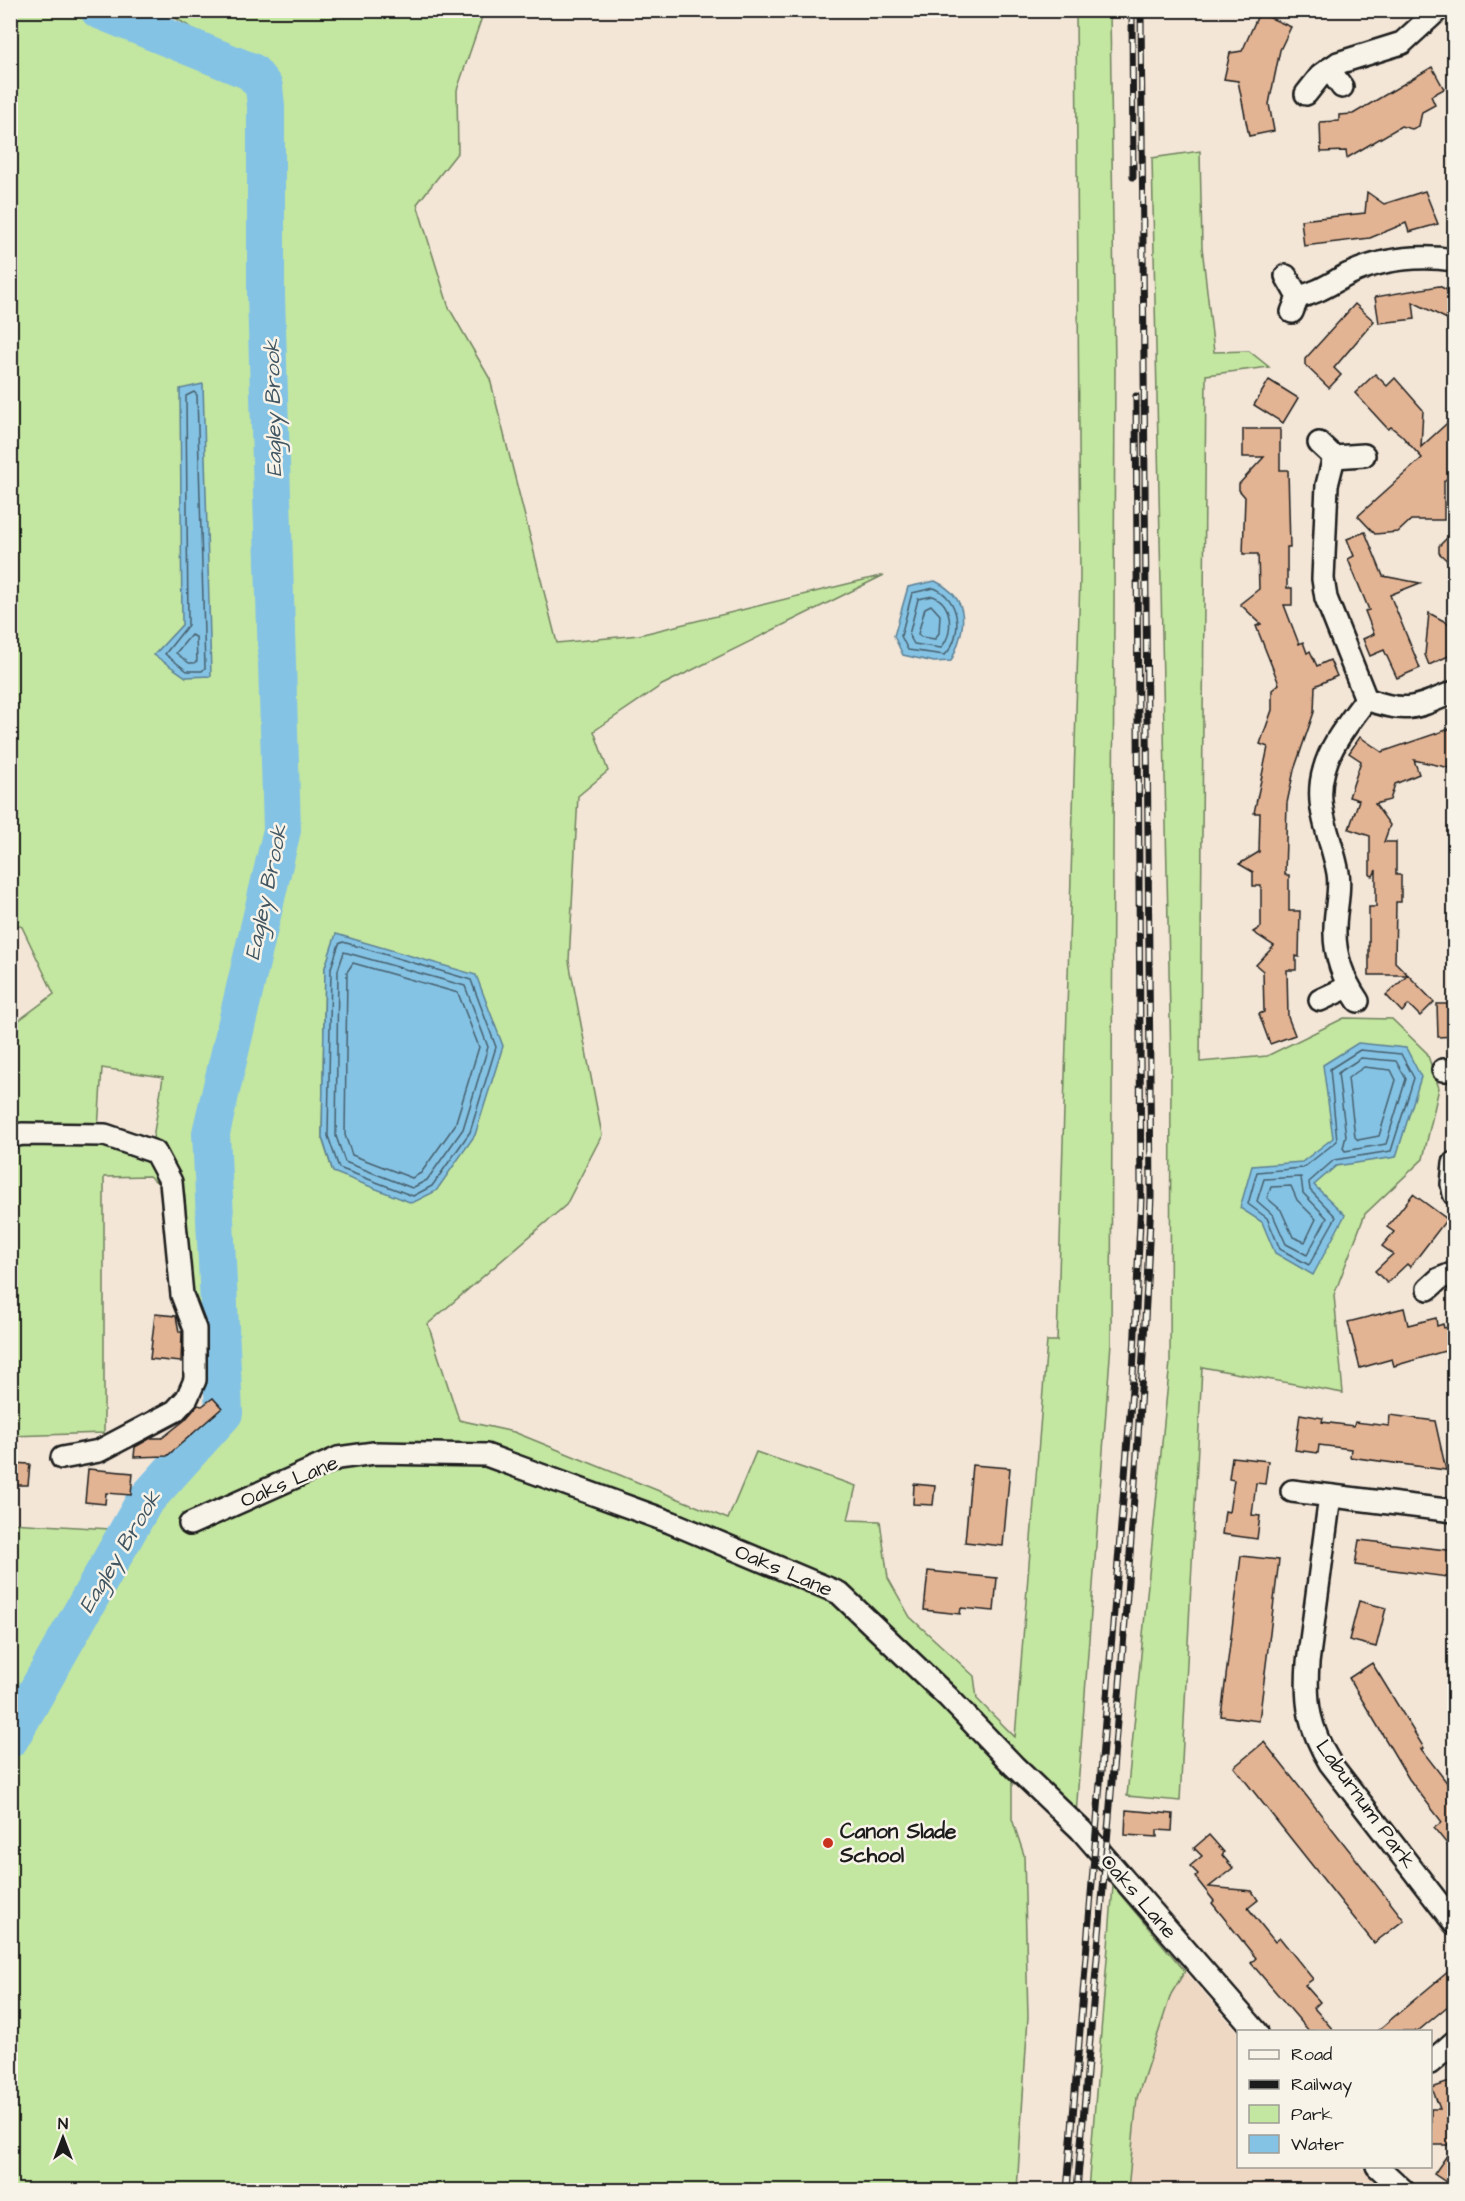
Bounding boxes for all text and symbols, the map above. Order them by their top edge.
water label: Eagley Brook [257,338,291,477]
water label: Eagley Brook [237,821,297,963]
street label: Oaks Lane [236,1448,343,1515]
water label: Eagley Brook [72,1484,170,1619]
street label: Oaks Lane [730,1537,837,1604]
street label: Laburnum Park [1309,1734,1423,1875]
place label: Canon Slade School [839,1817,957,1870]
marker: Canon Slade School [821,1836,835,1850]
street label: Oaks Lane [1094,1848,1184,1945]
legend [1237,2030,1432,2168]
text: Road [1291,2042,1332,2067]
text: Railway [1291,2072,1352,2098]
text: Park [1291,2102,1333,2127]
north arrow [33,2108,93,2168]
text: N [58,2113,68,2135]
text: Water [1291,2132,1344,2157]

